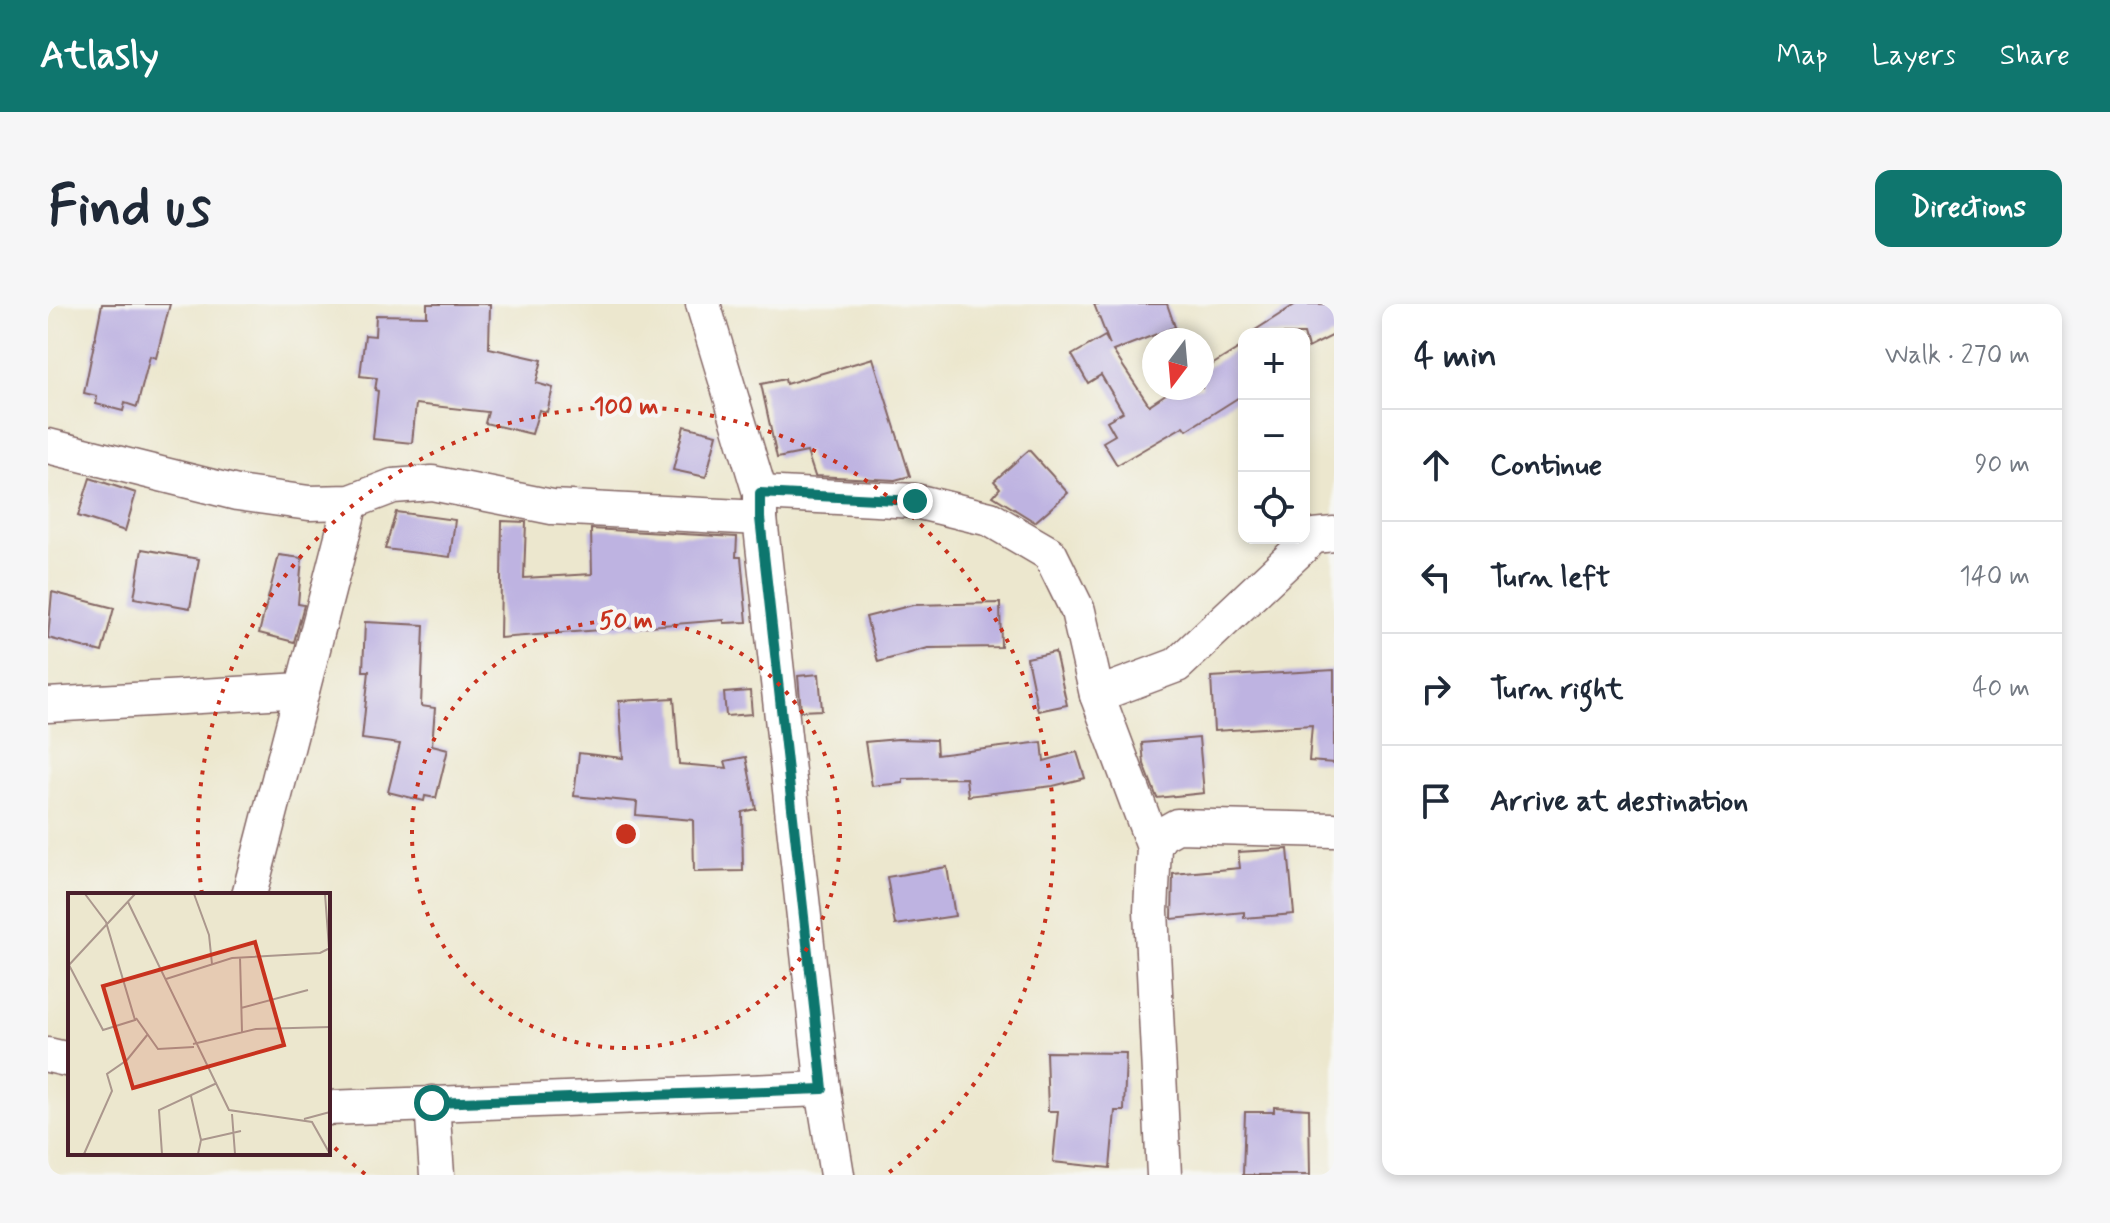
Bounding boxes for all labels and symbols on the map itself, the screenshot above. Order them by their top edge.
north arrow [1142,328,1214,400]
text: 100 m [594,392,658,423]
route end [897,483,933,519]
text: 50 m [599,606,653,637]
centre of rings [612,820,640,848]
inset map [68,893,330,1155]
route start [414,1085,450,1121]

